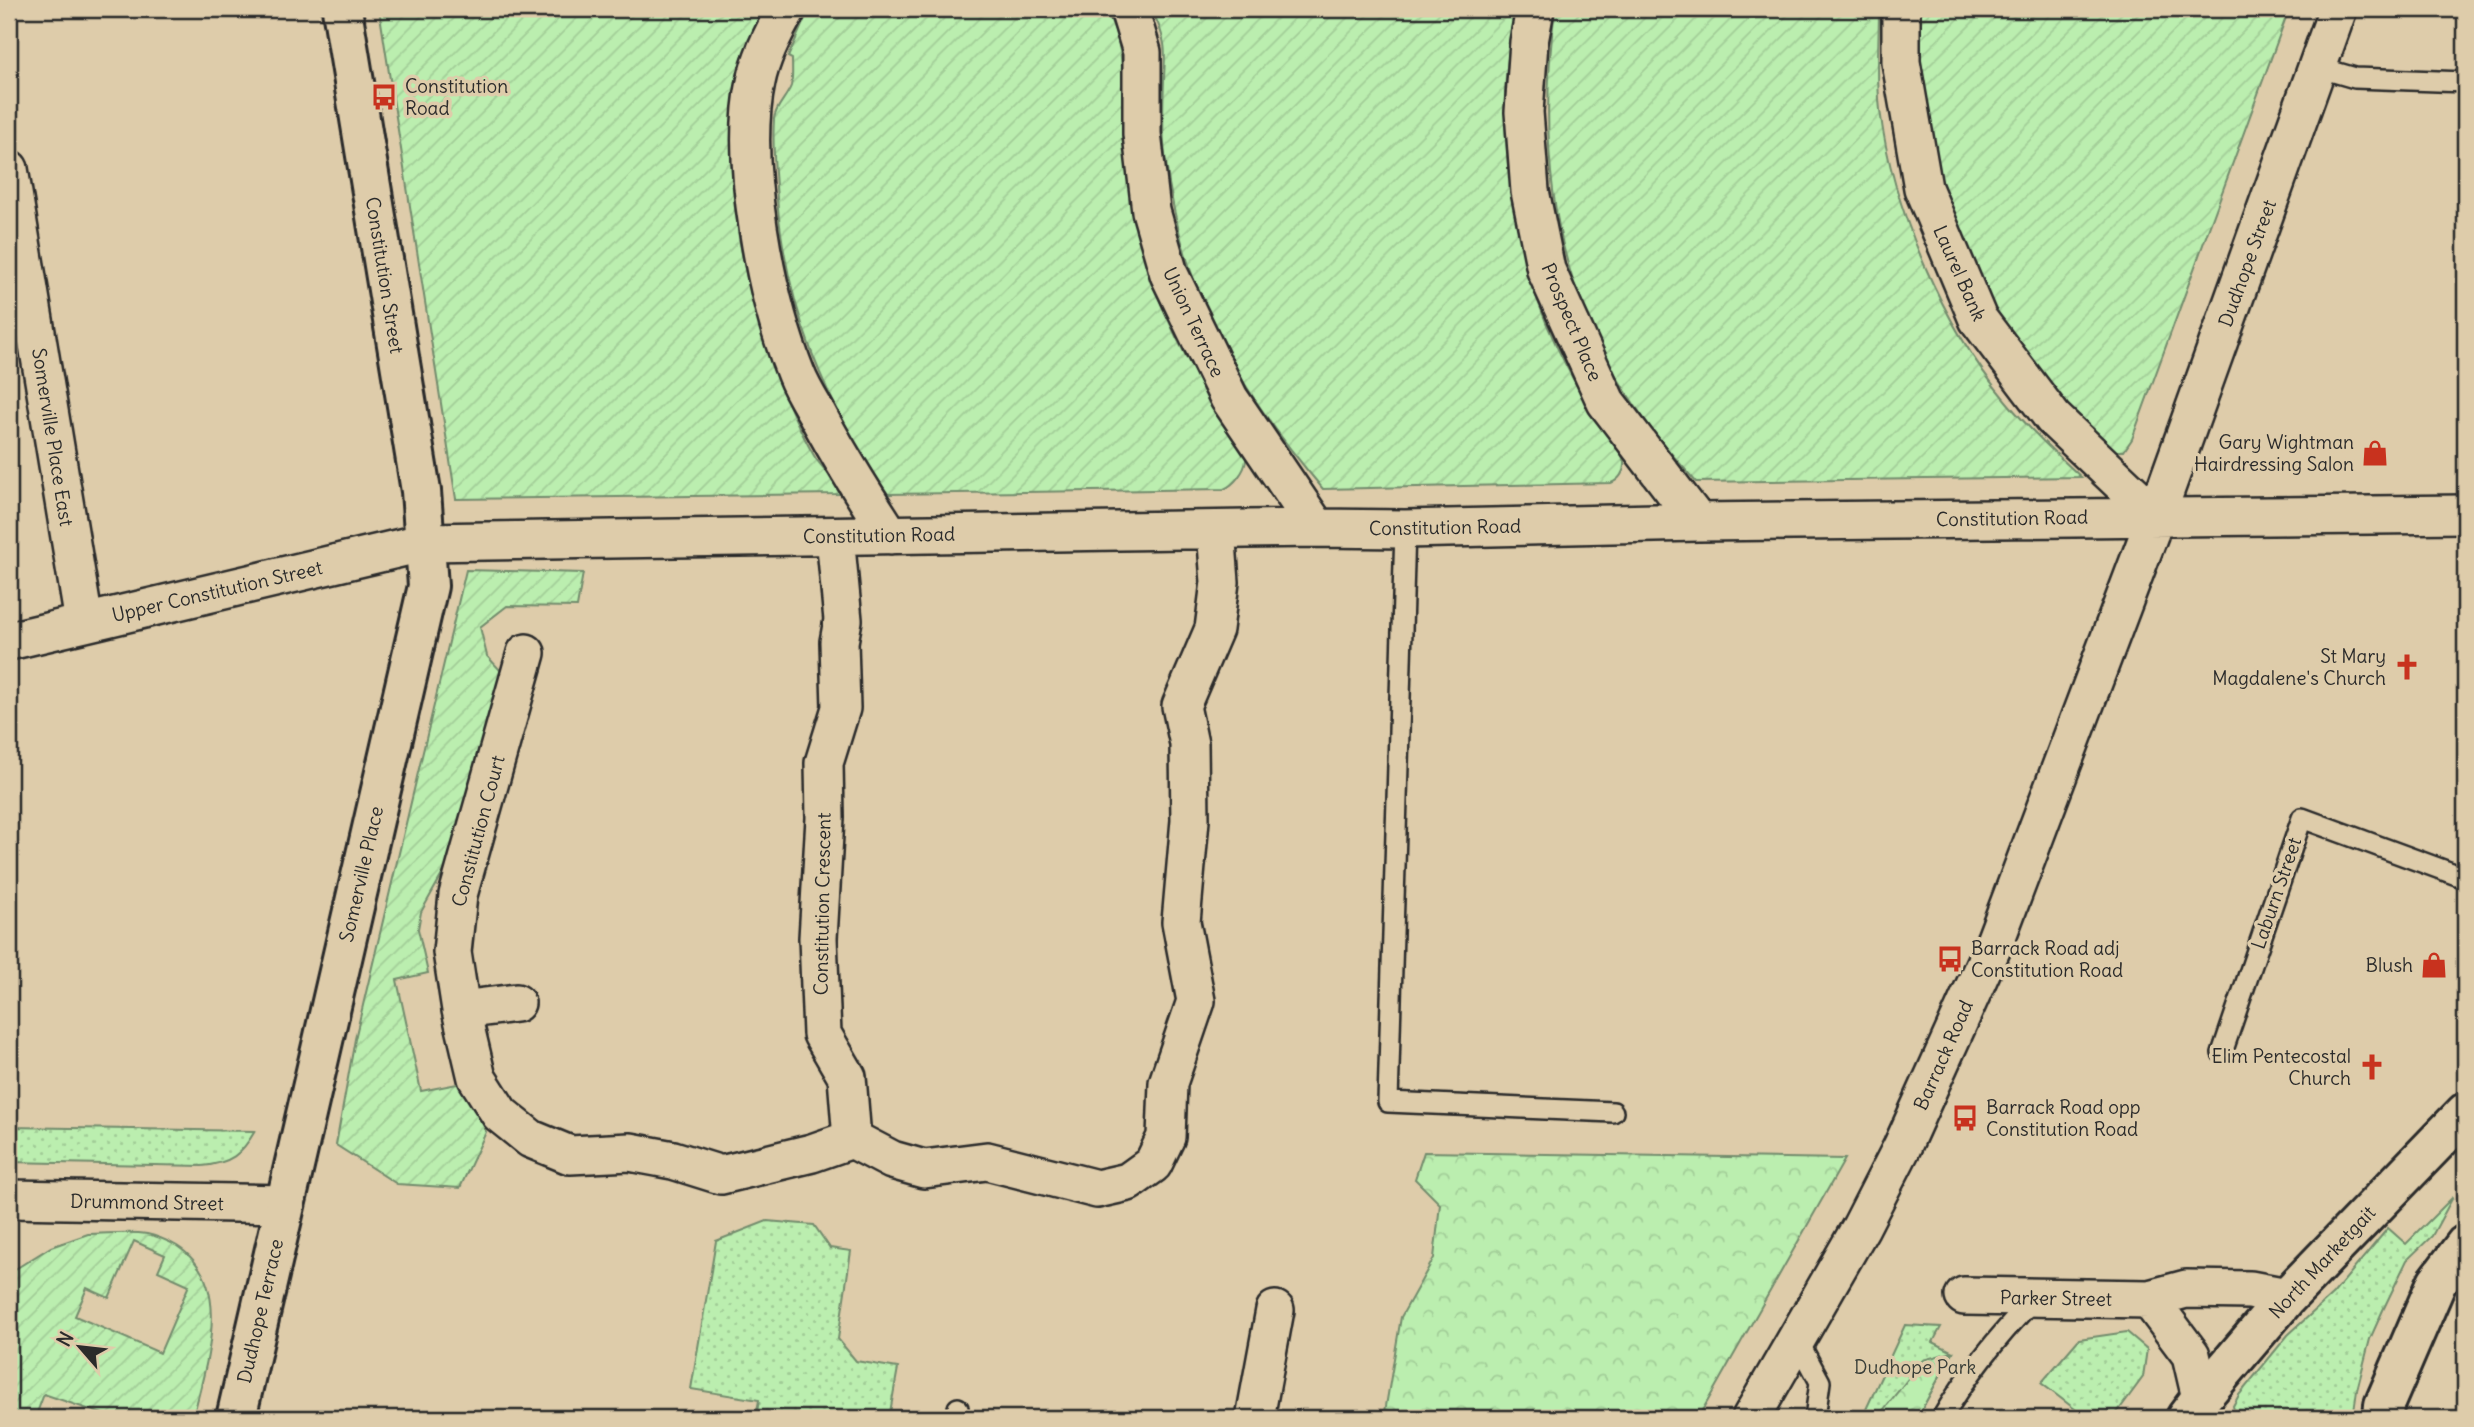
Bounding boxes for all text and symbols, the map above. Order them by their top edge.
place label: Constitution Road [405,74,508,120]
bus stop icon: Constitution Road [369,82,399,112]
street label: Constitution Street [361,195,409,355]
street label: Dudhope Street [2213,196,2281,330]
street label: Laurel Bank [1928,221,1992,325]
street label: Prospect Place [1536,259,1608,385]
street label: Union Terrace [1158,263,1230,381]
street label: Somerville Place East [27,346,79,528]
place label: Gary Wightman Hairdressing Salon [2194,430,2354,476]
shop icon: Gary Wightman Hairdressing Salon [2360,438,2390,468]
street label: Constitution Road [1936,505,2088,531]
street label: Constitution Road [1369,514,1521,540]
street label: Constitution Road [803,522,955,548]
street label: Upper Constitution Street [109,555,325,627]
place label: St Mary Magdalene's Church [2212,644,2386,690]
church icon: St Mary Magdalene's Church [2392,652,2422,682]
street label: Constitution Court [446,753,510,909]
street label: Somerville Place [334,804,388,944]
street label: Constitution Crescent [808,812,836,996]
street label: Laburn Street [2246,834,2306,952]
place label: Barrack Road adj Constitution Road [1971,936,2123,982]
bus stop icon: Barrack Road adj Constitution Road [1935,944,1965,974]
shop icon: Blush [2419,950,2449,980]
place label: Blush [2366,953,2413,977]
street label: Barrack Road [1908,996,1978,1114]
place label: Elim Pentecostal Church [2212,1044,2351,1090]
church icon: Elim Pentecostal Church [2357,1052,2387,1082]
place label: Barrack Road opp Constitution Road [1986,1095,2141,1141]
bus stop icon: Barrack Road opp Constitution Road [1950,1103,1980,1133]
street label: Drummond Street [70,1189,224,1215]
street label: North Marketgait [2264,1201,2380,1323]
street label: Dudhope Terrace [232,1237,288,1385]
street label: Parker Street [2000,1285,2112,1311]
north arrow [46,1312,116,1382]
text: N [51,1328,79,1350]
park label: Dudhope Park [1854,1355,1976,1379]

